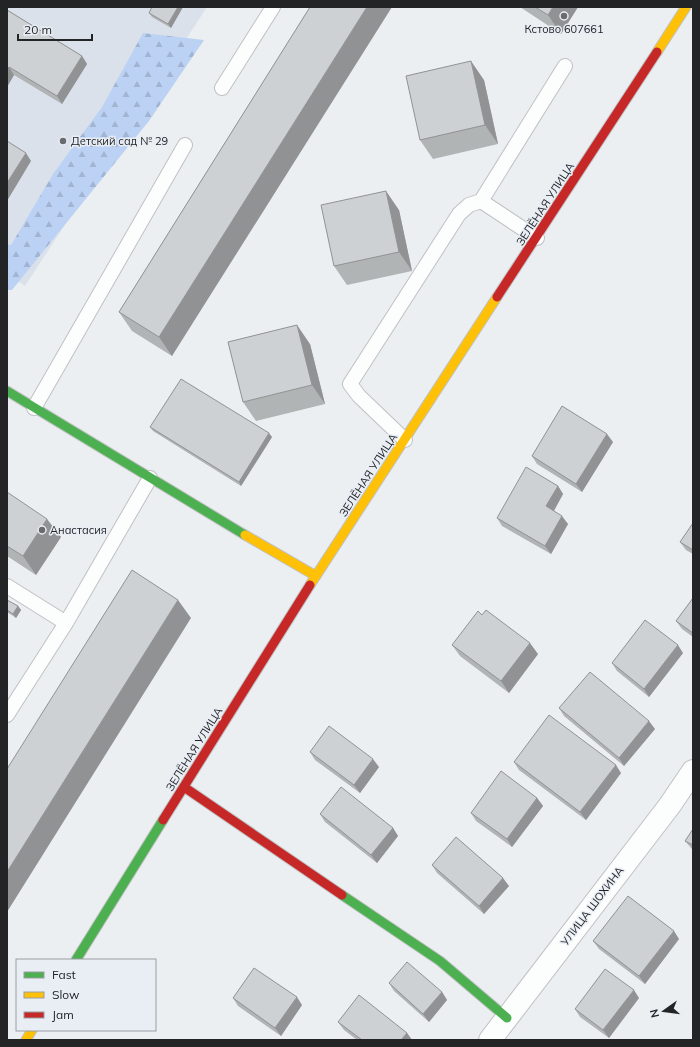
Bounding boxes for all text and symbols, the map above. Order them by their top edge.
marker: Кстово 607661 [559,11,569,21]
scale bar [18,16,92,42]
text: 20 m [24,22,52,37]
place label: Кстово 607661 [524,22,604,36]
place label: Детский сад № 29 [71,134,168,148]
marker: Детский сад № 29 [58,136,68,146]
street label: ЗЕЛЁНАЯ УЛИЦА [513,160,577,248]
street label: ЗЕЛЁНАЯ УЛИЦА [336,431,400,519]
place label: Анастасия [50,523,107,537]
marker: Анастасия [37,525,47,535]
street label: ЗЕЛЁНАЯ УЛИЦА [163,704,225,794]
street label: УЛИЦА ШОХИНА [557,864,626,949]
legend [16,959,156,1031]
text: Fast [52,967,76,982]
text: Slow [52,987,80,1002]
north arrow [644,991,684,1031]
text: Jam [52,1007,74,1022]
text: N [646,1008,662,1019]

